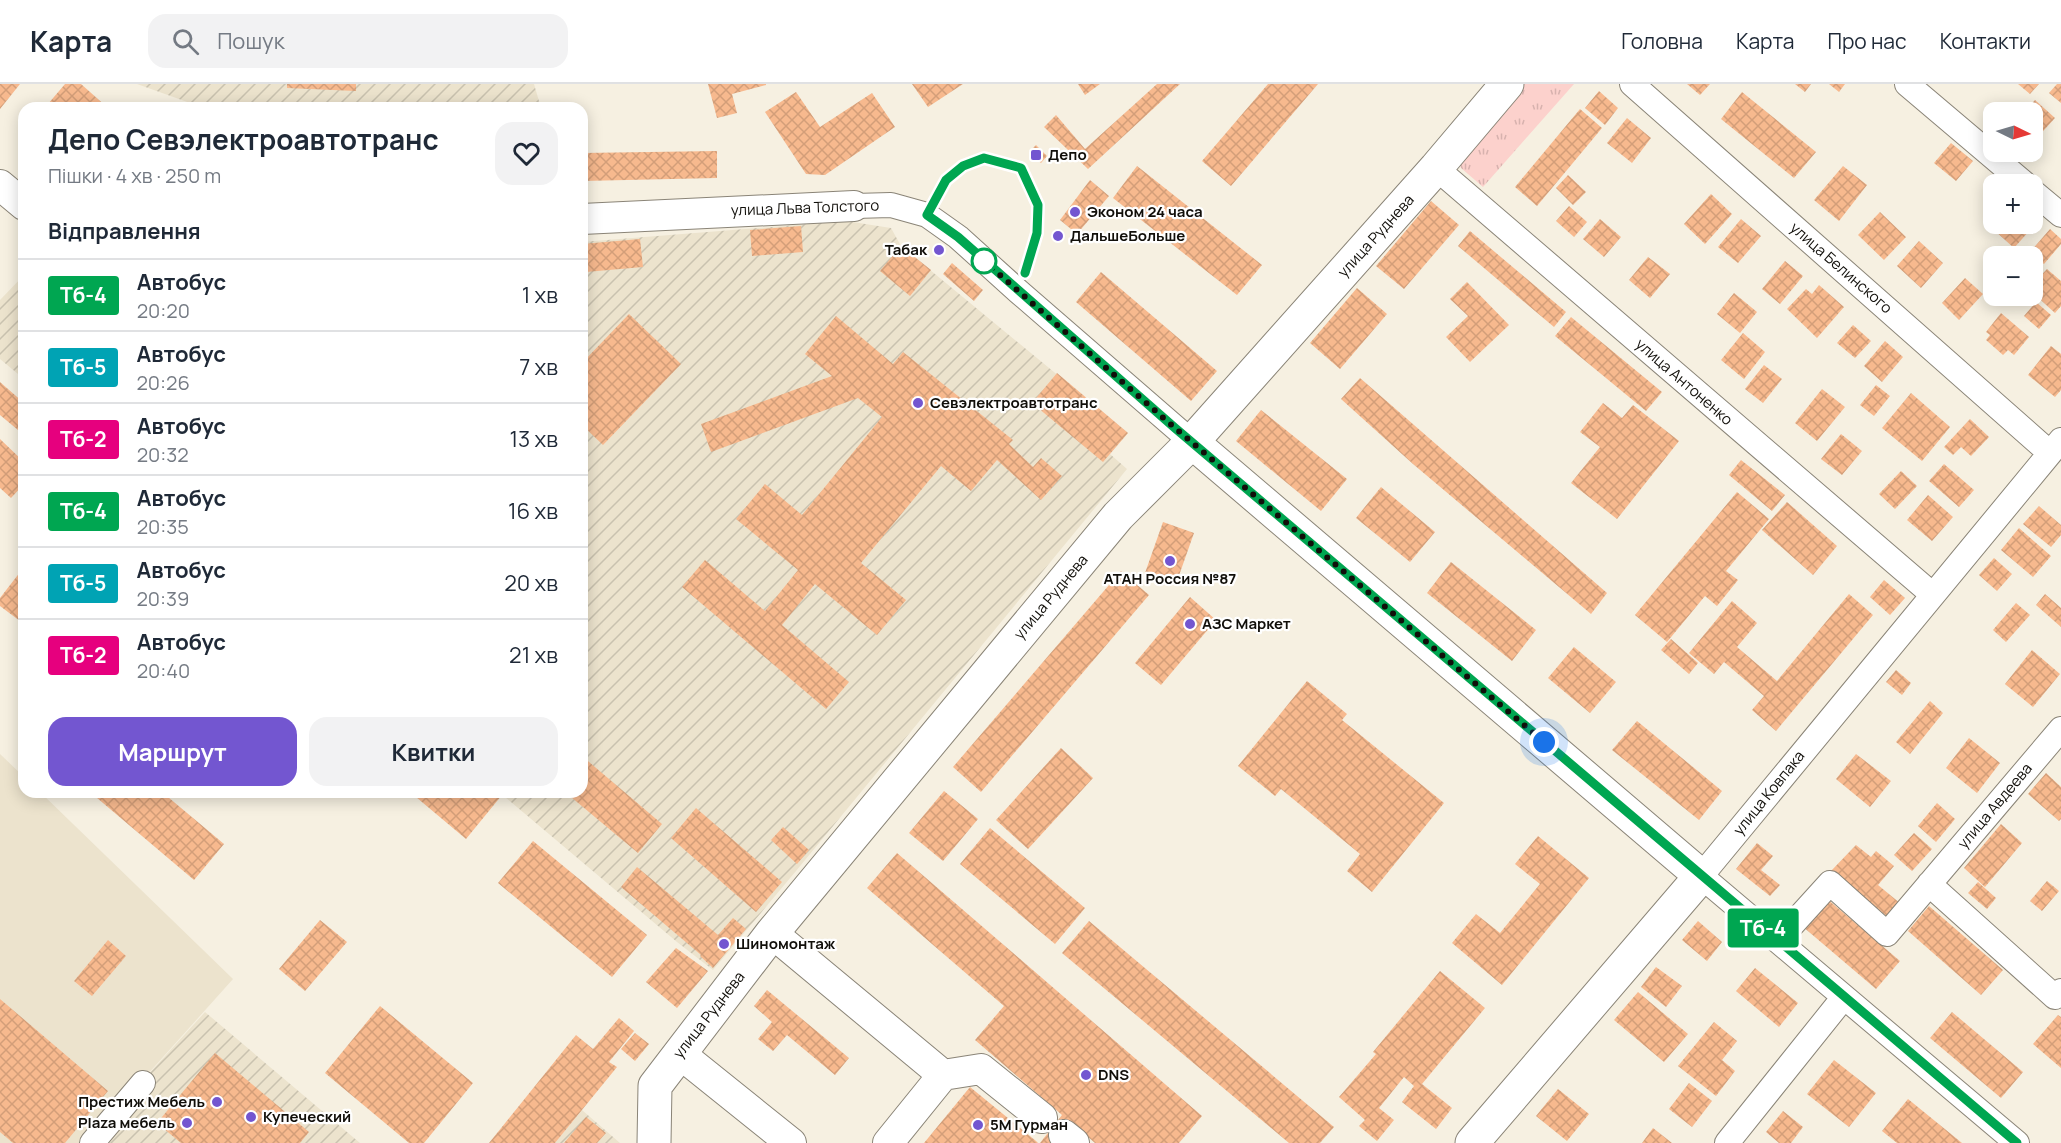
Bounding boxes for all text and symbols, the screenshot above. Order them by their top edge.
search box [148,14,568,68]
text: Карта [30,22,112,60]
icon: search [169,25,202,58]
text: Пошук [217,26,285,56]
text: Головна [1621,27,1703,55]
text: Карта [1736,27,1794,55]
text: Про нас [1827,27,1907,55]
text: Контакти [1940,27,2031,55]
north arrow [1983,102,2043,162]
map controls [1983,102,2043,306]
text: Депо Севэлектроавтотранс [48,120,439,158]
button: heart [495,122,558,185]
place label: Депо [1048,144,1087,165]
marker: Депо [1029,148,1043,162]
text: Пішки · 4 хв · 250 m [48,162,221,189]
button: + [1983,174,2043,234]
street label: улица Руднева [1333,190,1419,282]
street label: улица Льва Толстого [730,194,880,221]
place label: Эконом 24 часа [1087,201,1203,222]
marker: Эконом 24 часа [1068,205,1082,219]
text: Відправлення [48,216,201,246]
street label: улица Белинского [1786,217,1897,318]
place label: ДальшеБольше [1070,225,1185,246]
marker: ДальшеБольше [1051,229,1065,243]
place label: Табак [885,239,928,260]
marker: Табак [932,243,946,257]
button: − [1983,246,2043,306]
unlabelled marker [971,248,997,274]
text: Автобус [137,267,226,297]
text: 1 хв [522,280,558,310]
text: Тб-4 [60,281,107,309]
text: 20:20 [137,297,190,324]
street label: улица Антоненко [1631,333,1738,430]
text: Автобус [136,339,226,369]
text: 7 хв [519,352,558,382]
text: Тб-5 [60,353,106,381]
text: 20:26 [136,369,190,396]
place label: Севэлектроавтотранс [930,392,1098,413]
marker: Севэлектроавтотранс [911,396,925,410]
text: Автобус [137,411,226,441]
text: 13 хв [509,424,558,454]
text: Тб-2 [60,425,107,453]
text: 20:32 [137,441,189,468]
text: Автобус [137,483,226,513]
text: 16 хв [508,496,558,526]
text: Тб-4 [60,497,107,525]
text: 20:35 [137,513,189,540]
street label: улица Руднева [1009,550,1092,644]
marker: АТАН Россия №87 [1163,554,1177,568]
text: Автобус [136,555,226,585]
text: 20 хв [504,568,558,598]
place label: АТАН Россия №87 [1104,568,1236,589]
text: Тб-5 [60,569,106,597]
text: 20:39 [136,585,190,612]
place label: АЗС Маркет [1202,613,1291,634]
marker: АЗС Маркет [1183,617,1197,631]
text: Автобус [137,627,226,657]
text: 21 хв [509,640,558,670]
text: Тб-2 [60,641,107,669]
text: 20:40 [137,657,190,684]
button: Маршрут [48,717,297,786]
button: Квитки [309,717,558,786]
your location [1529,727,1559,757]
street label: улица Ковпака [1728,746,1809,839]
street label: улица Авдеева [1953,758,2037,853]
line badge: Тб-4 [1721,908,1805,948]
text: Тб-4 [1740,914,1786,942]
place label: Шиномонтаж [736,933,836,954]
marker: Шиномонтаж [717,937,731,951]
street label: улица Руднева [668,967,749,1063]
place label: DNS [1098,1064,1129,1085]
marker: DNS [1079,1068,1093,1082]
place label: Престиж Мебель [78,1091,205,1112]
marker: Престиж Мебель [210,1095,224,1109]
place label: Купеческий [263,1106,351,1127]
marker: Купеческий [244,1110,258,1124]
place label: Plaza мебель [78,1112,175,1133]
place label: 5М Гурман [990,1114,1068,1135]
marker: Plaza мебель [180,1116,194,1130]
marker: 5М Гурман [971,1118,985,1132]

